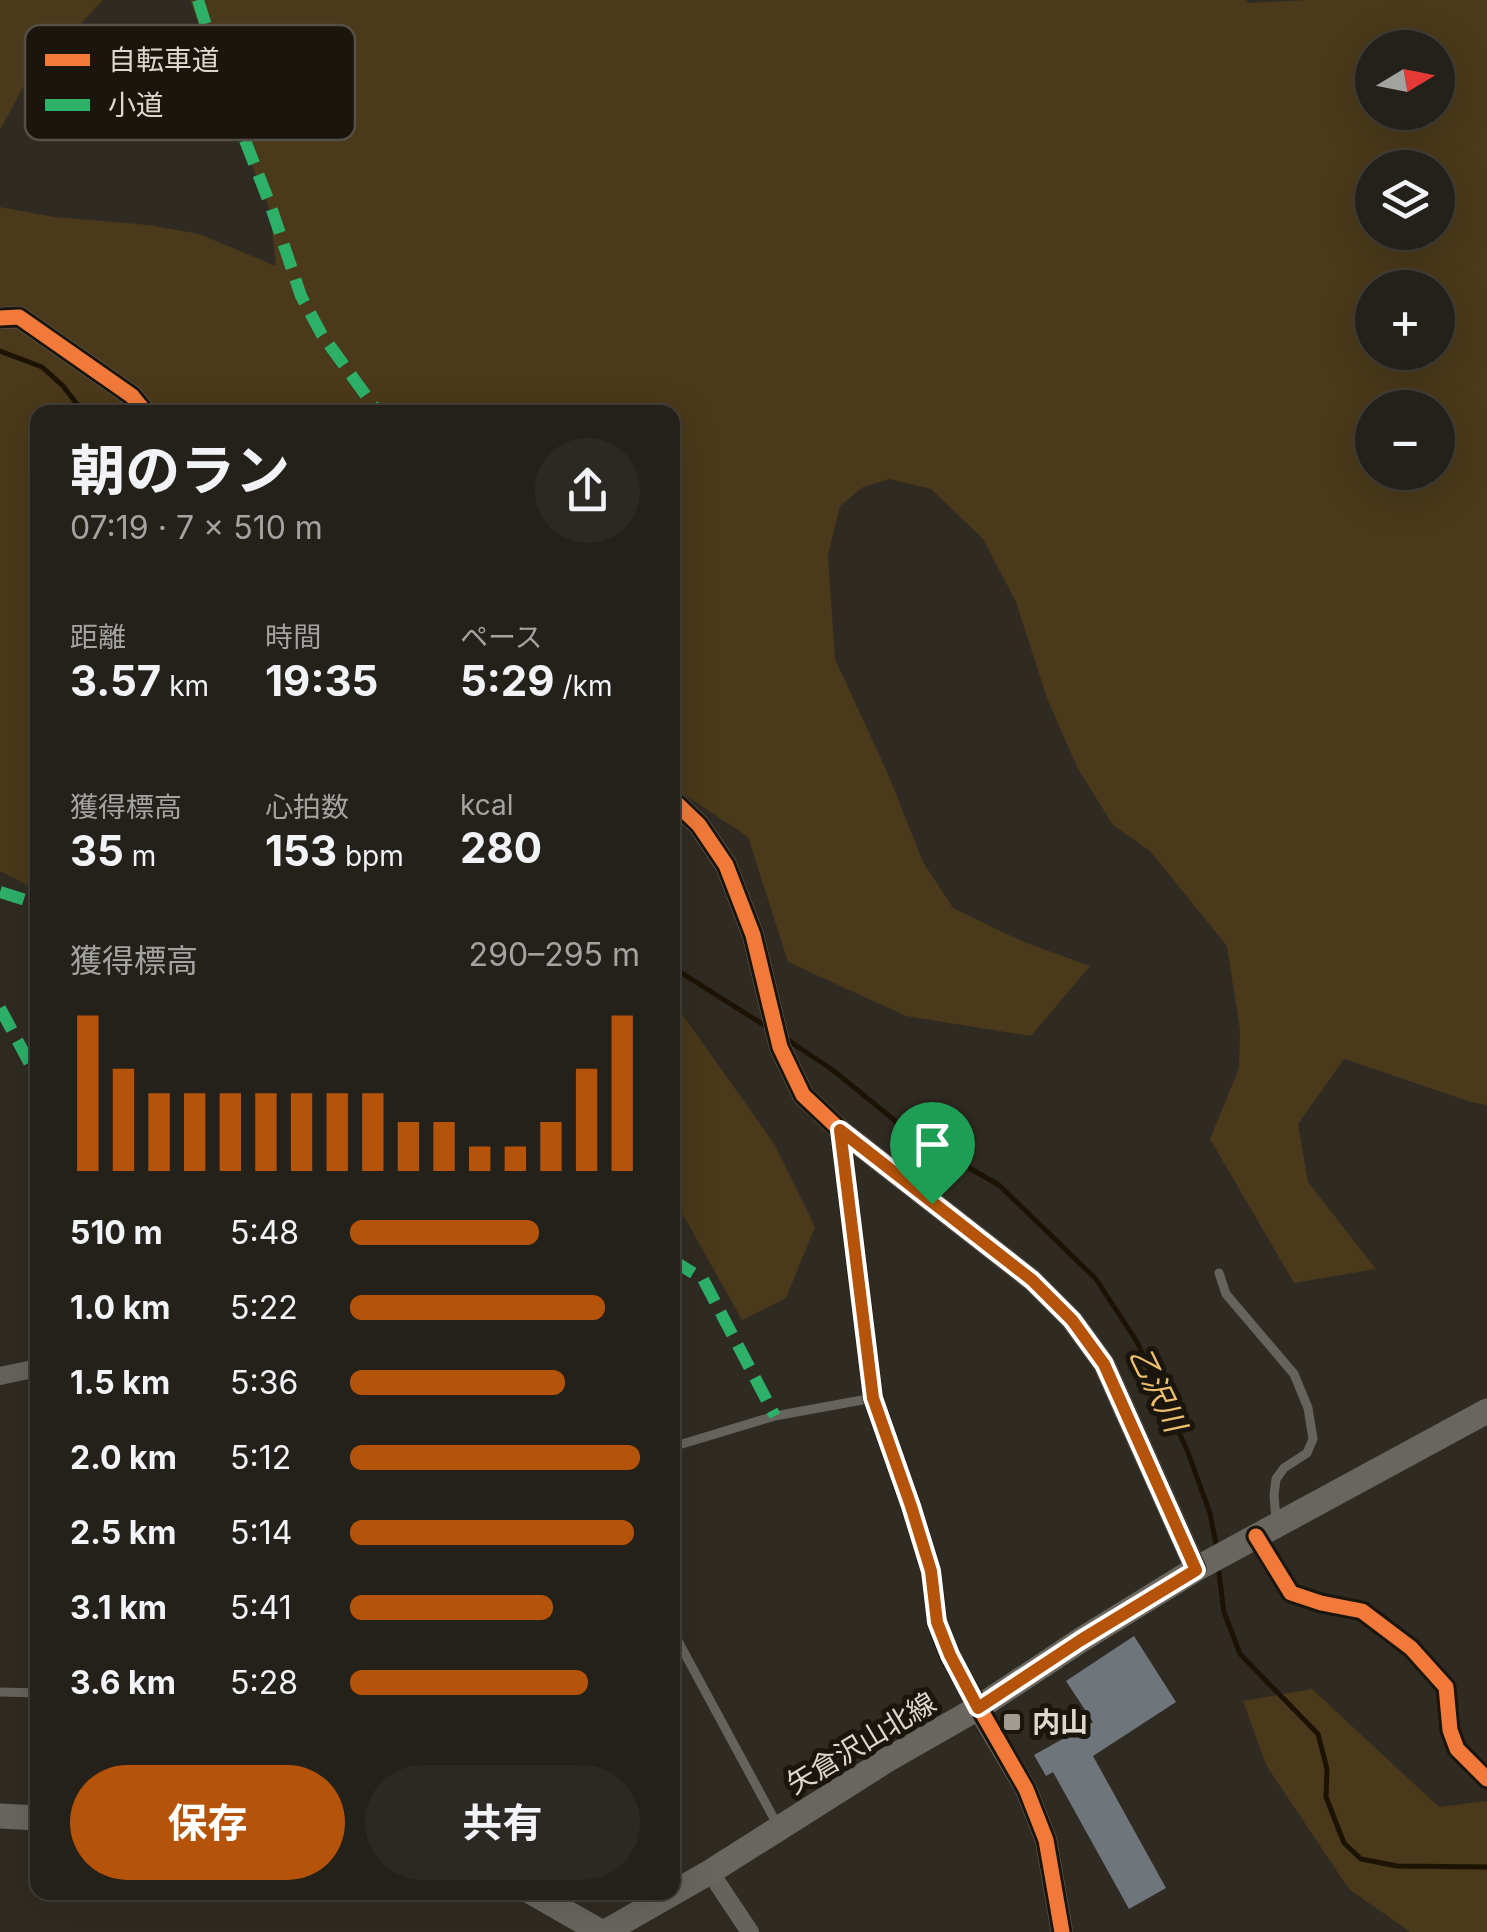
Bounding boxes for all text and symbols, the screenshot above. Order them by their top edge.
legend [25,25,355,140]
north arrow [1355,30,1455,130]
map controls [1355,30,1455,490]
text: 自転車道 [108,43,220,77]
text: 小道 [108,88,164,122]
button: layers [1355,150,1455,250]
button: + [1355,270,1455,370]
button: − [1355,390,1455,490]
text: 朝のラン [70,437,290,503]
button: share [535,438,640,543]
text: 07:19 · 7 × 510 m [70,508,323,547]
text: 距離 [70,620,126,654]
text: 時間 [265,620,321,654]
text: ペース [460,620,543,654]
text: 3.57 [70,655,161,706]
text: 19:35 [265,655,378,706]
text: 5:29 [460,655,555,706]
text: km [161,669,209,703]
text: /km [555,669,612,703]
text: kcal [460,788,514,822]
text: 獲得標高 [70,790,182,824]
text: 心拍数 [265,790,349,824]
text: 280 [460,822,542,873]
text: 35 [70,825,124,876]
text: 153 [265,825,337,876]
text: m [124,839,156,873]
text: bpm [337,839,404,873]
text: 290–295 m [469,935,640,974]
text: 獲得標高 [70,941,198,980]
pin [890,1102,975,1205]
icon: arrive [905,1117,960,1172]
text: 510 m [70,1213,163,1252]
text: 5:48 [230,1213,299,1252]
text: 1.0 km [70,1288,170,1327]
text: 5:22 [230,1288,298,1327]
water label: 乙沢川 [1122,1341,1195,1440]
text: 1.5 km [70,1363,170,1402]
text: 5:36 [230,1363,298,1402]
text: 2.0 km [70,1438,177,1477]
text: 5:12 [230,1438,291,1477]
text: 2.5 km [70,1513,176,1552]
text: 5:14 [230,1513,292,1552]
text: 3.1 km [70,1588,167,1627]
text: 5:41 [230,1588,292,1627]
text: 3.6 km [70,1663,176,1702]
text: 5:28 [230,1663,298,1702]
street label: 矢倉沢山北線 [780,1685,942,1801]
place label: 内山 [1032,1705,1088,1739]
marker: 内山 [1001,1711,1023,1733]
button: 保存 [70,1765,345,1880]
button: 共有 [365,1765,640,1880]

